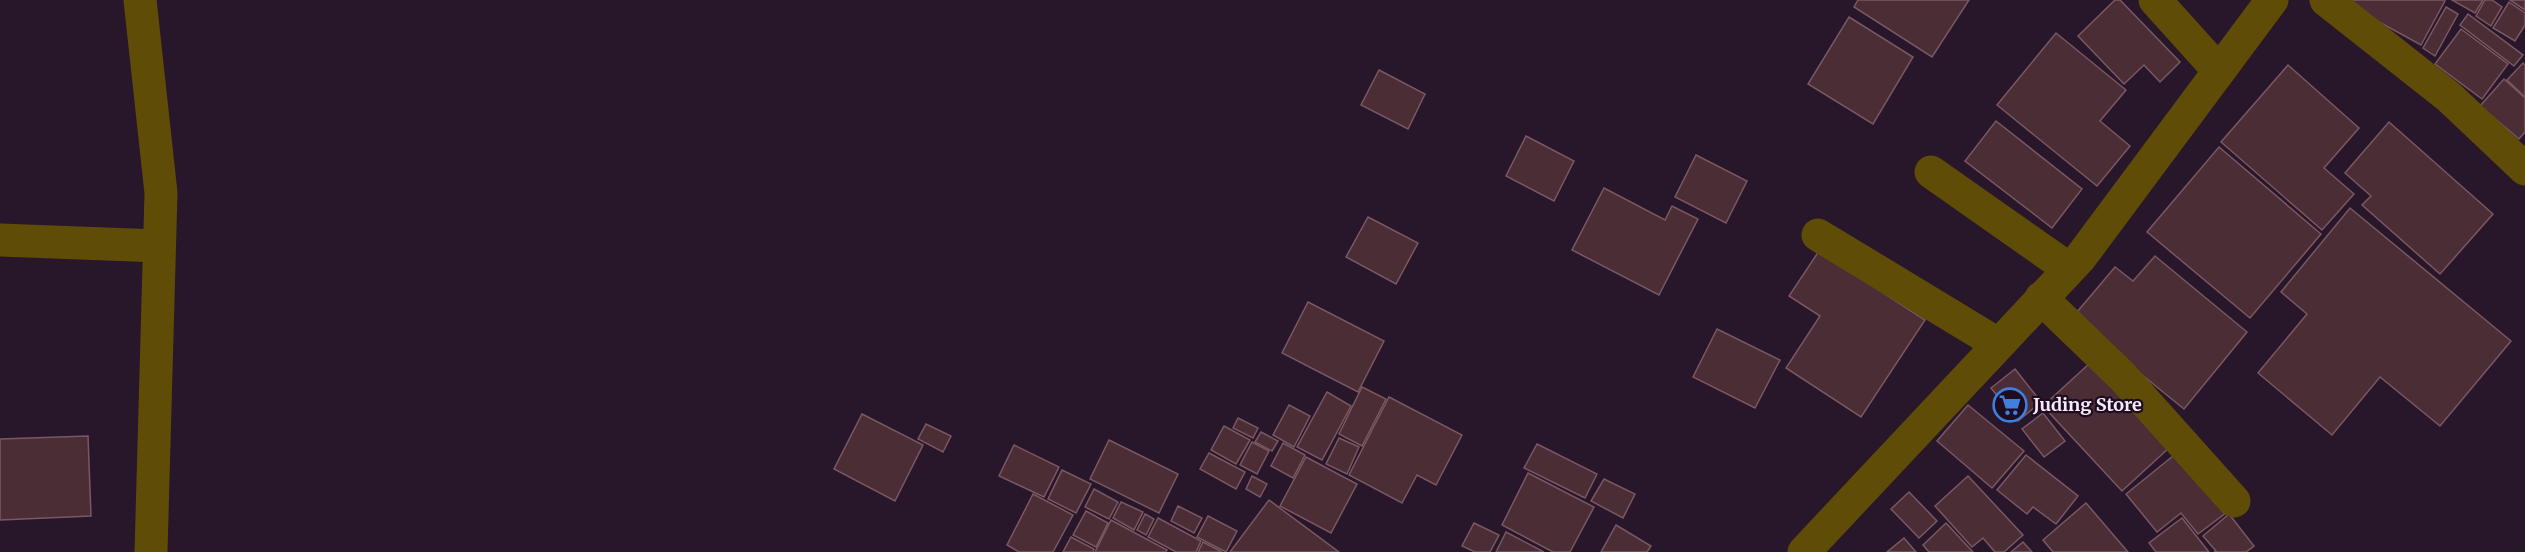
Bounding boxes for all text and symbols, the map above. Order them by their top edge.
supermarket icon: Juding Store [1992,387,2028,423]
place label: Juding Store [2032,393,2142,416]

